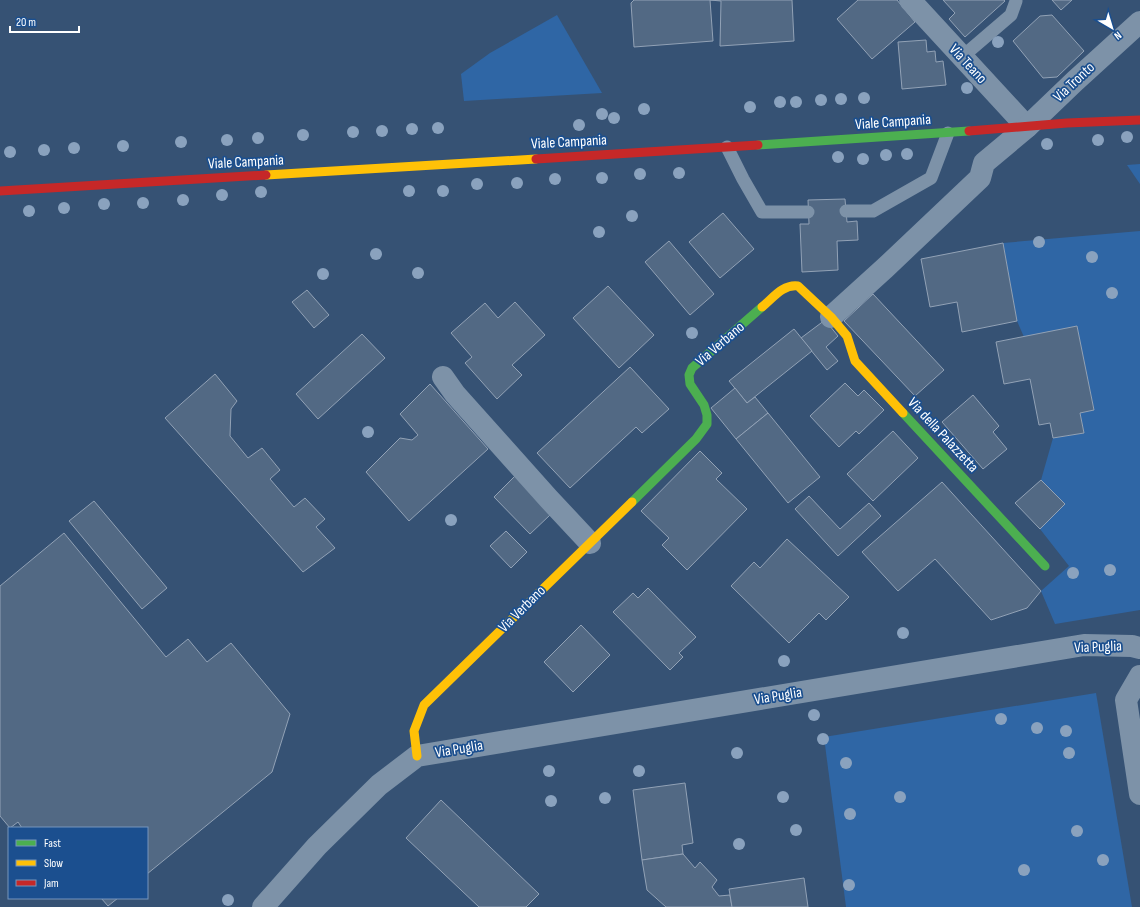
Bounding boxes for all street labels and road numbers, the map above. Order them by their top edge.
street label: Via Teano [945,40,991,88]
street label: Via Tronto [1049,58,1099,106]
street label: Viale Campania [854,110,932,134]
street label: Viale Campania [531,131,608,153]
street label: Viale Campania [208,151,285,173]
street label: Via Verbano [692,317,748,371]
street label: Via della Palazzetta [903,394,983,477]
street label: Via Verbano [494,581,550,637]
street label: Via Puglia [1074,637,1123,657]
street label: Via Puglia [753,683,803,709]
street label: Via Puglia [434,736,484,762]

